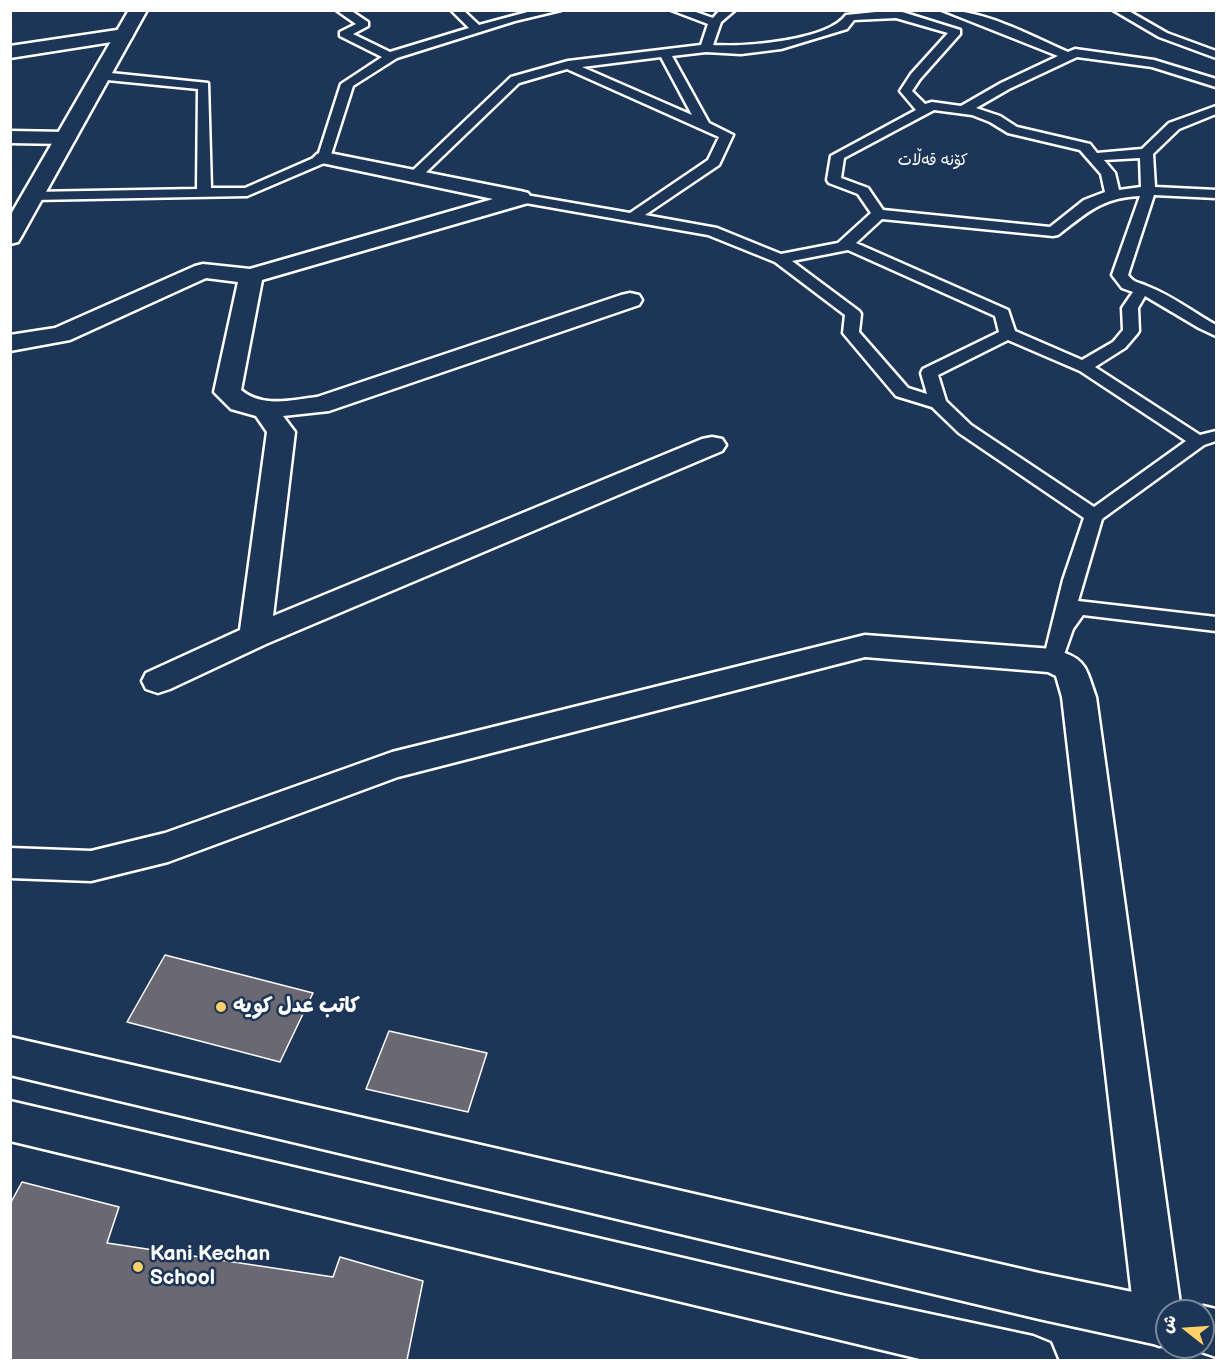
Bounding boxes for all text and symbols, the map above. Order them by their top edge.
district label: کۆنە قەڵات [898,151,968,171]
place label: كاتب عدل كويه [233,994,360,1020]
marker: كاتب عدل كويه [214,1000,228,1014]
place label: Kani Kechan School [150,1242,270,1292]
marker: Kani Kechan School [131,1260,145,1274]
north arrow [1155,1299,1215,1359]
text: ش [1158,1313,1181,1335]

